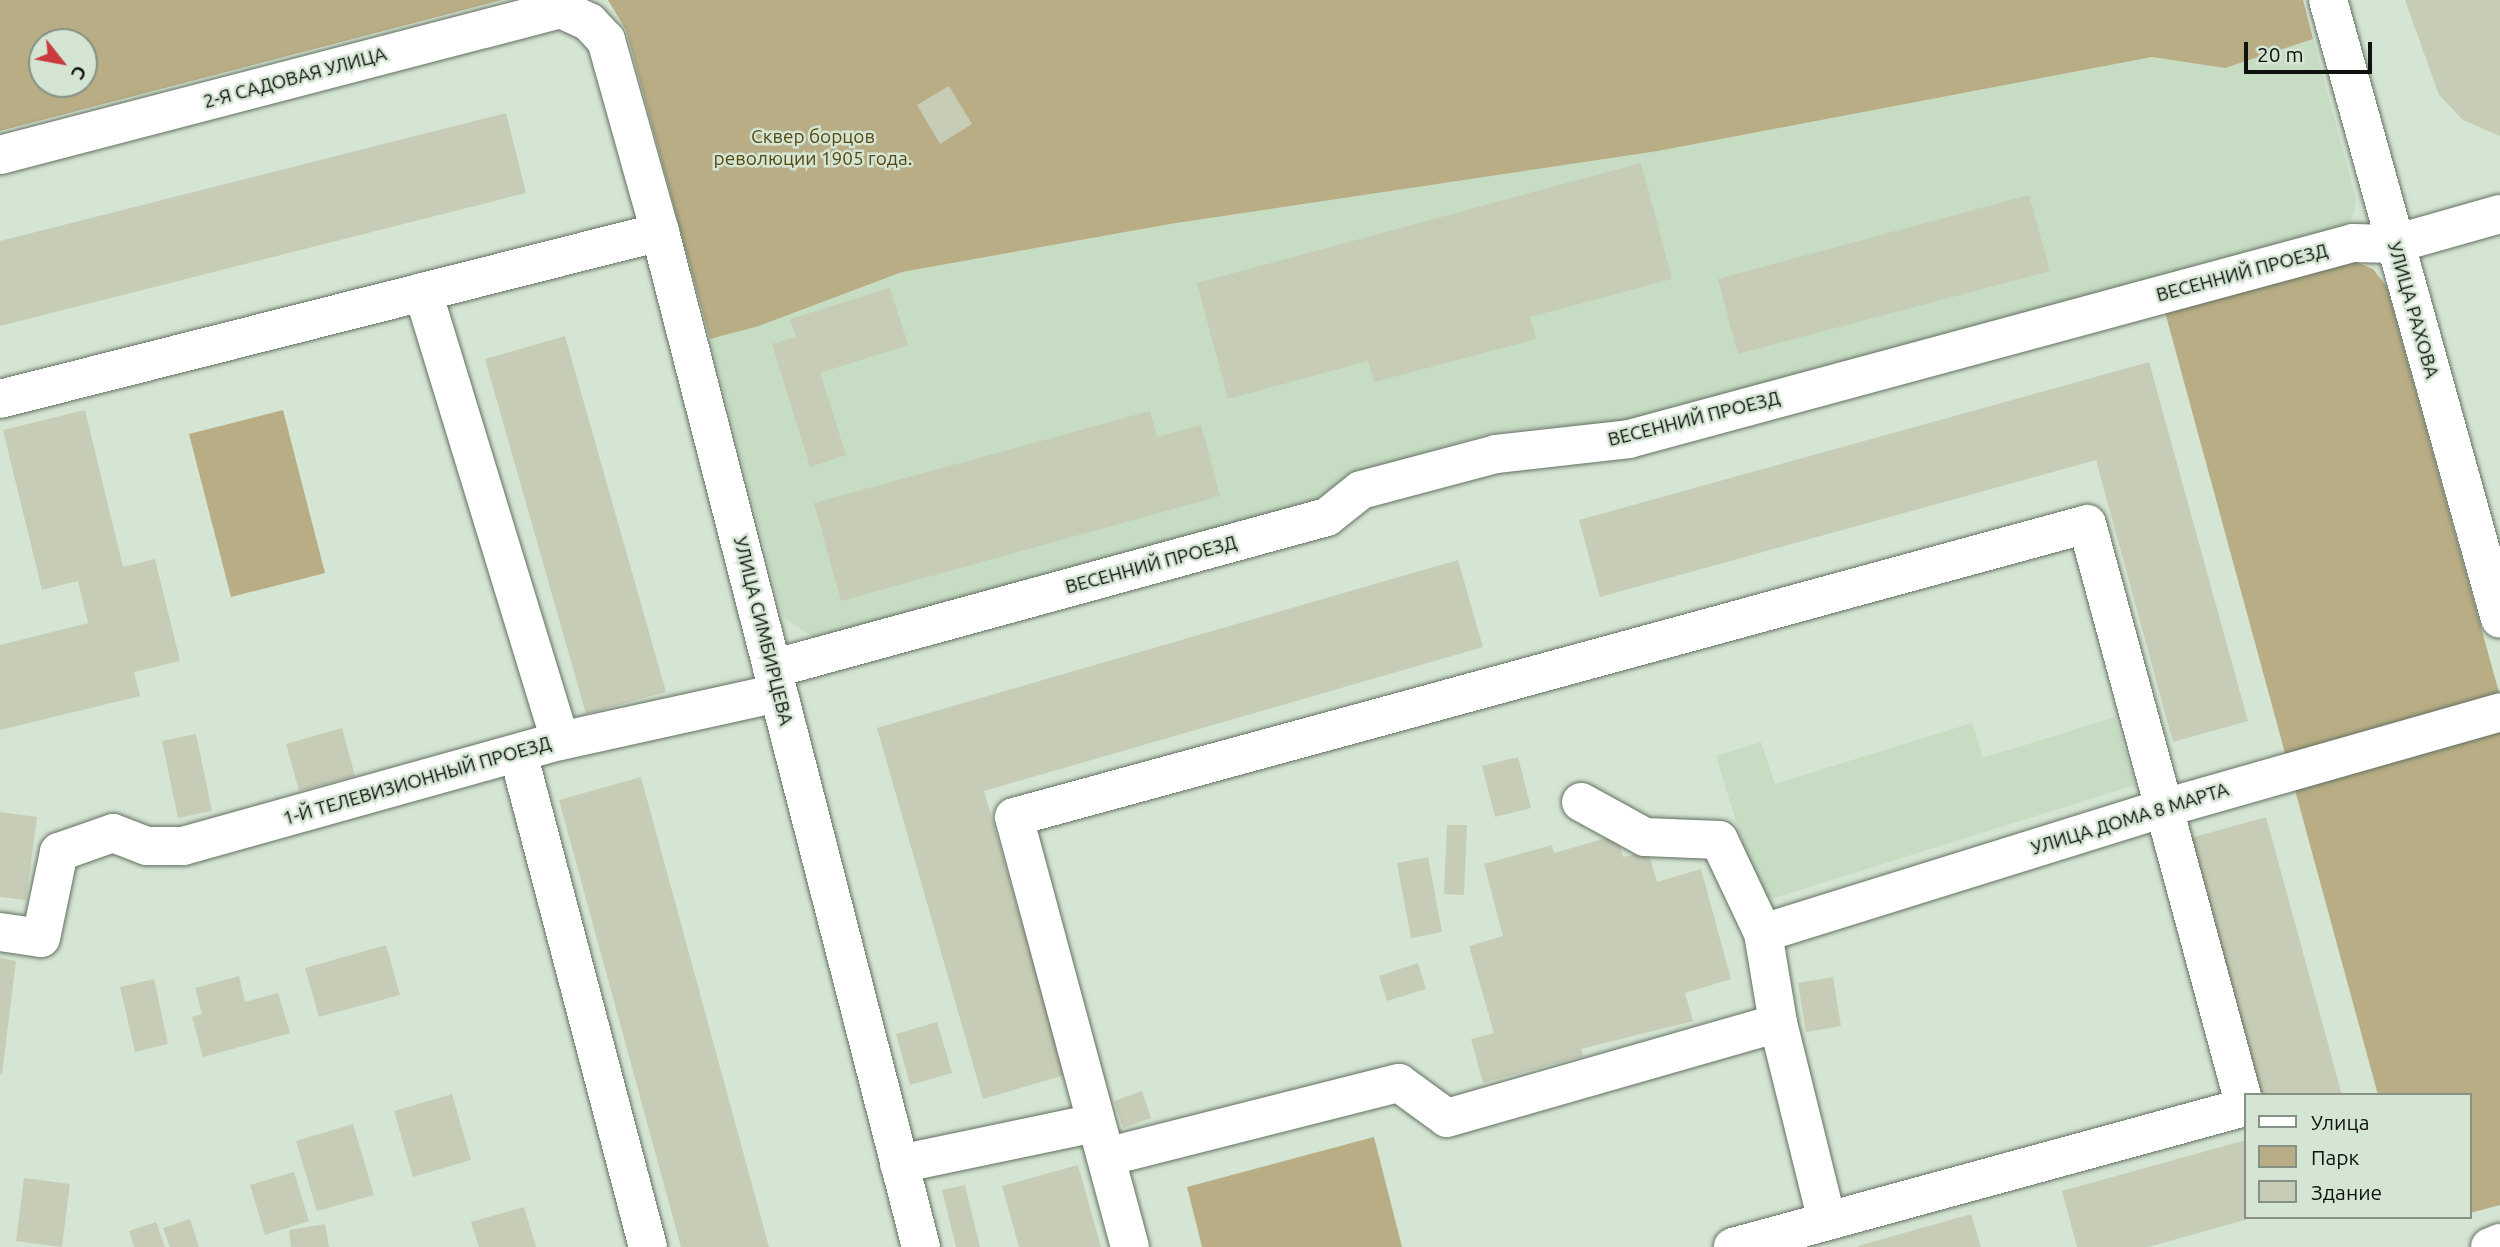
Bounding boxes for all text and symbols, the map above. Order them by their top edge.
north arrow [28,28,98,98]
scale bar [2248,28,2376,72]
text: 20 m [2257,42,2304,66]
street label: 2-Я САДОВАЯ УЛИЦА [201,43,389,113]
text: С [67,62,92,84]
park label: Сквер борцов революции 1905 года. [714,126,912,170]
street label: ВЕСЕННИЙ ПРОЕЗД [2154,239,2330,307]
street label: УЛИЦА РАХОВА [2383,239,2443,381]
street label: ВЕСЕННИЙ ПРОЕЗД [1606,387,1782,451]
street label: ВЕСЕННИЙ ПРОЕЗД [1063,531,1239,599]
street label: УЛИЦА СИМБИРЦЕВА [728,534,798,728]
street label: 1-Й ТЕЛЕВИЗИОННЫЙ ПРОЕЗД [280,732,554,830]
street label: УЛИЦА ДОМА 8 МАРТА [2028,778,2232,860]
legend [2244,1093,2472,1219]
text: Улица [2311,1110,2369,1134]
text: Парк [2311,1145,2359,1169]
text: Здание [2311,1180,2382,1204]

